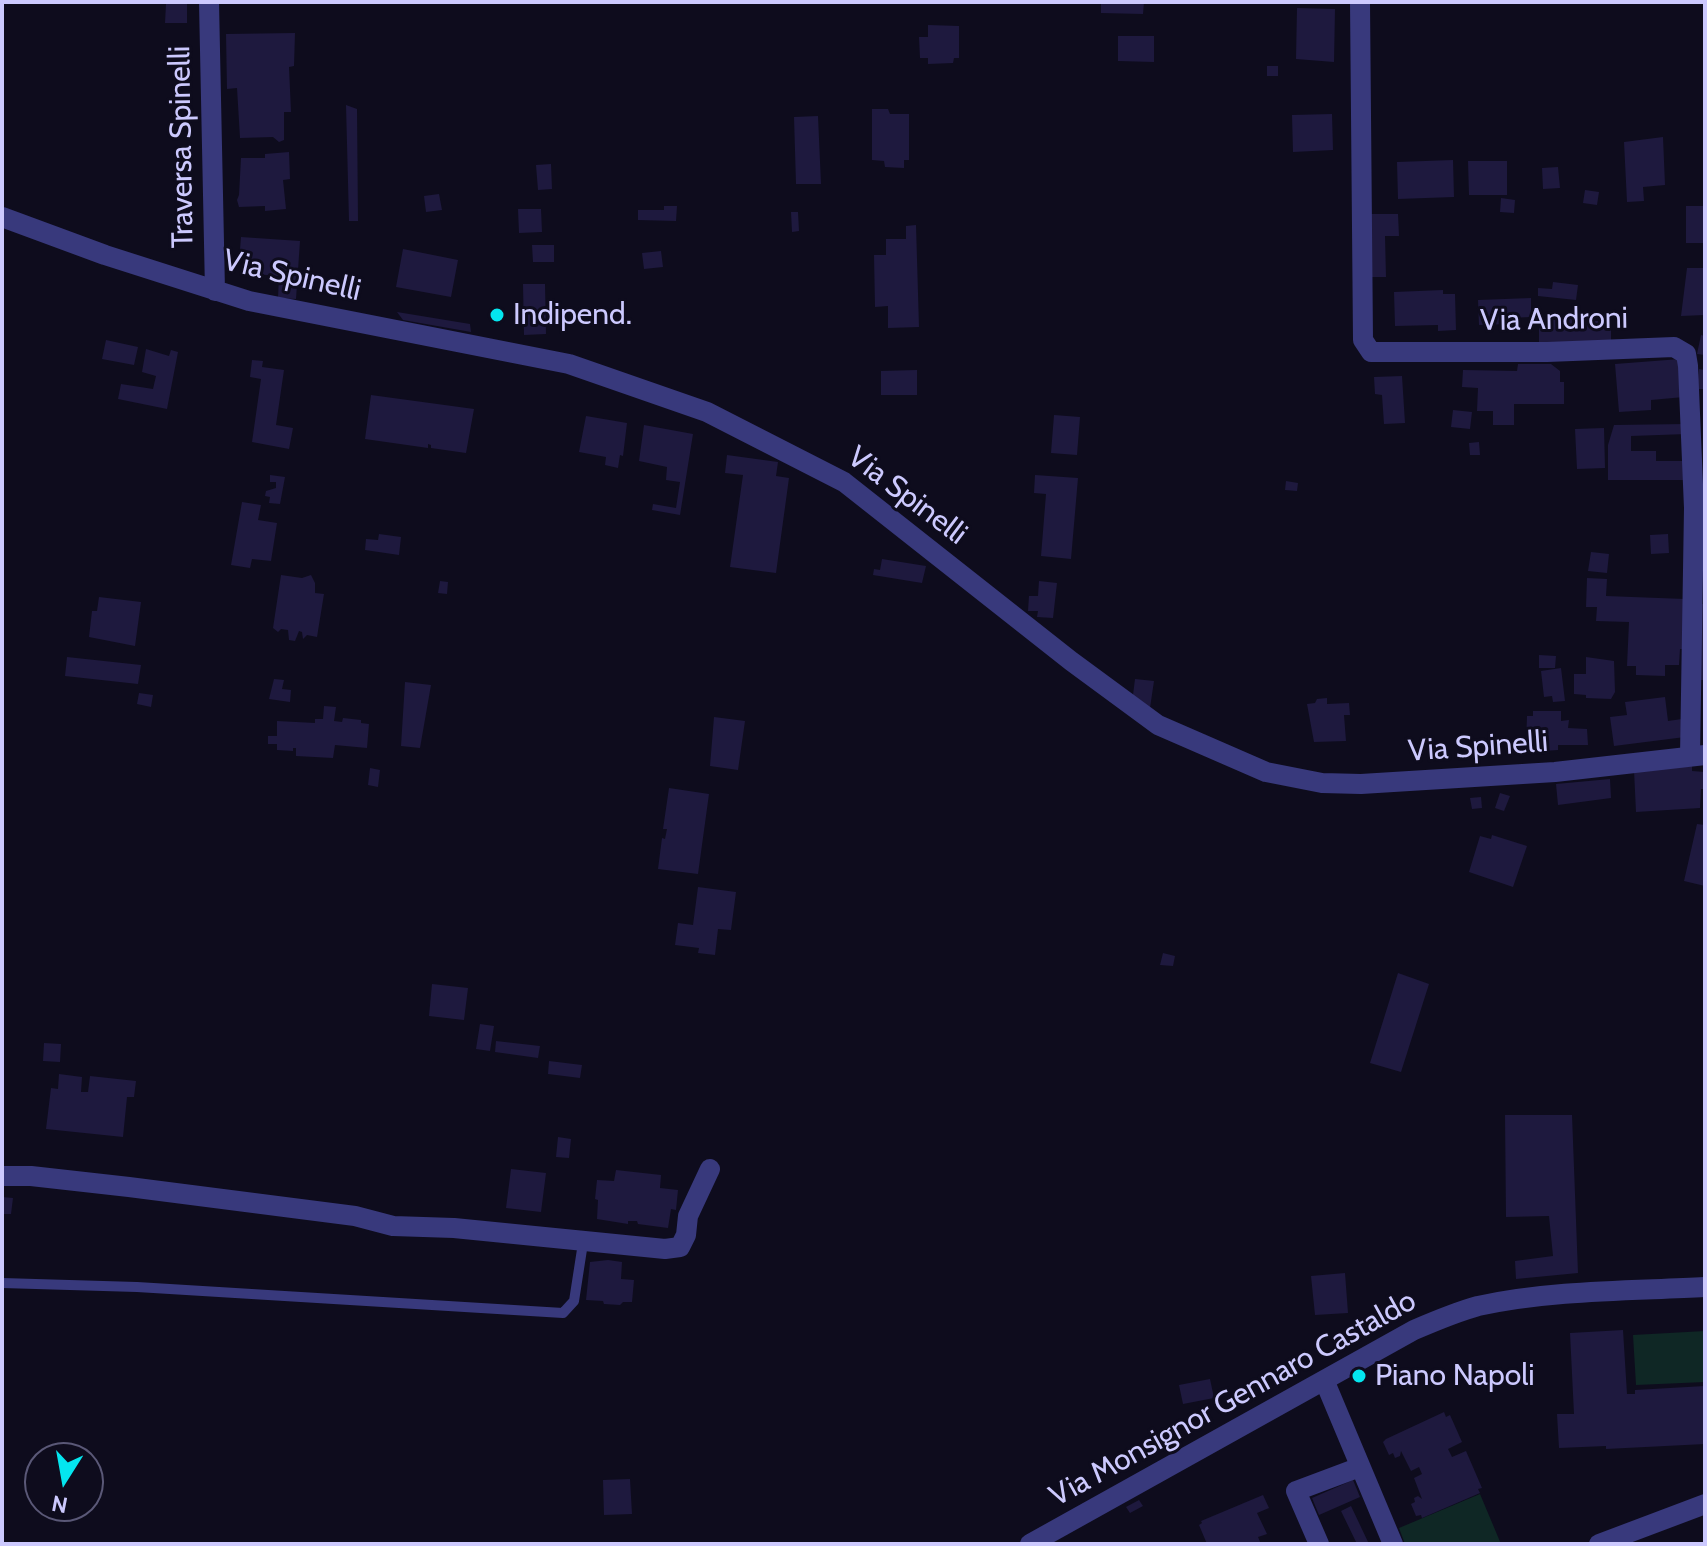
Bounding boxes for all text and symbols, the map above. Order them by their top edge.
street label: Traversa Spinelli [162,45,202,249]
street label: Via Spinelli [220,243,364,309]
place label: Indipend. [513,297,632,333]
street label: Via Androni [1480,301,1628,339]
marker: Indipend. [488,306,506,324]
street label: Via Spinelli [840,439,974,553]
street label: Via Spinelli [1407,724,1549,770]
street label: Via Monsignor Gennaro Castaldo [1044,1283,1422,1515]
place label: Piano Napoli [1375,1358,1535,1394]
marker: Piano Napoli [1350,1367,1368,1385]
north arrow [24,1442,104,1522]
text: N [49,1489,70,1519]

